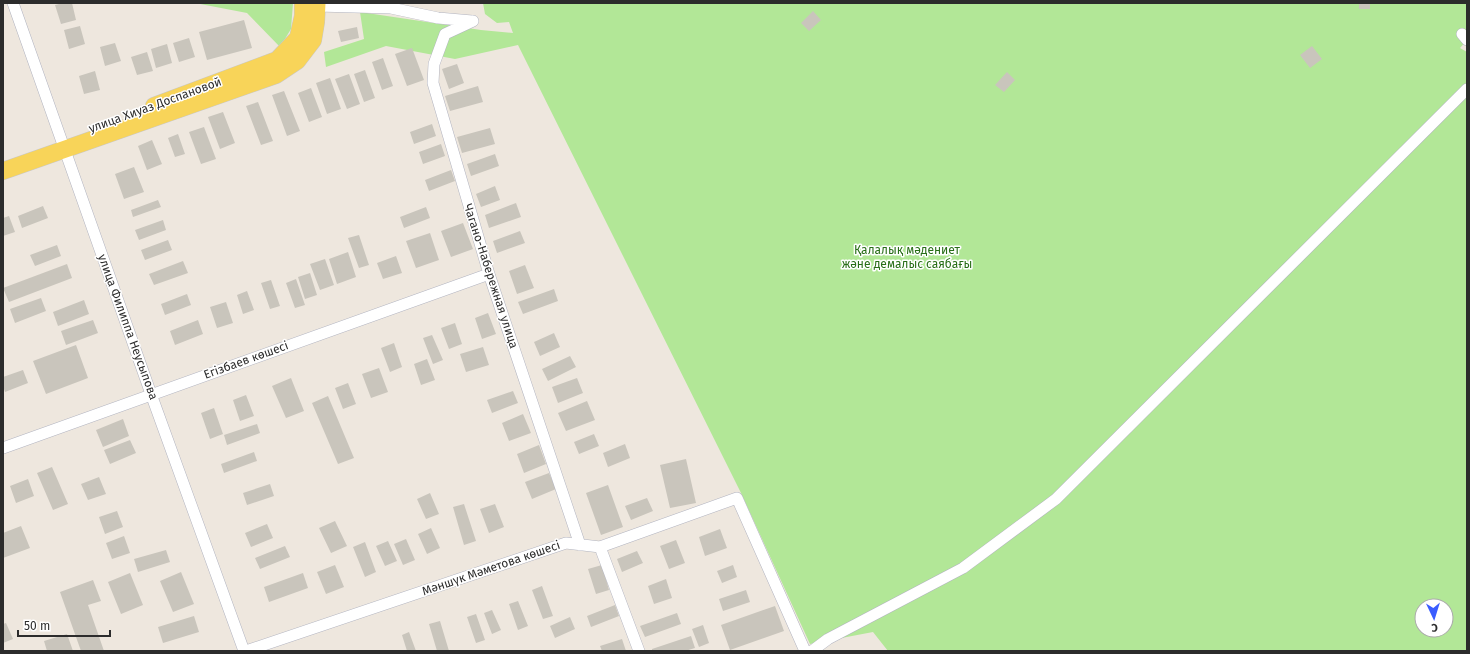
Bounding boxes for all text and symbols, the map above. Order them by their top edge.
street label: улица Хиуаз Доспановой [87,74,223,136]
street label: Чагано-Набережная улица [461,202,521,350]
park label: Қалалық мәдениет және демалыс саябағы [842,243,972,271]
street label: улица Филиппа Неусыпова [95,252,161,402]
street label: Егізбаев көшесі [202,338,290,382]
street label: Мәншүк Мәметова көшесі [420,538,562,598]
north arrow [1414,598,1454,638]
scale bar [18,612,110,638]
text: 50 m [24,619,50,633]
text: С [1430,621,1438,634]

